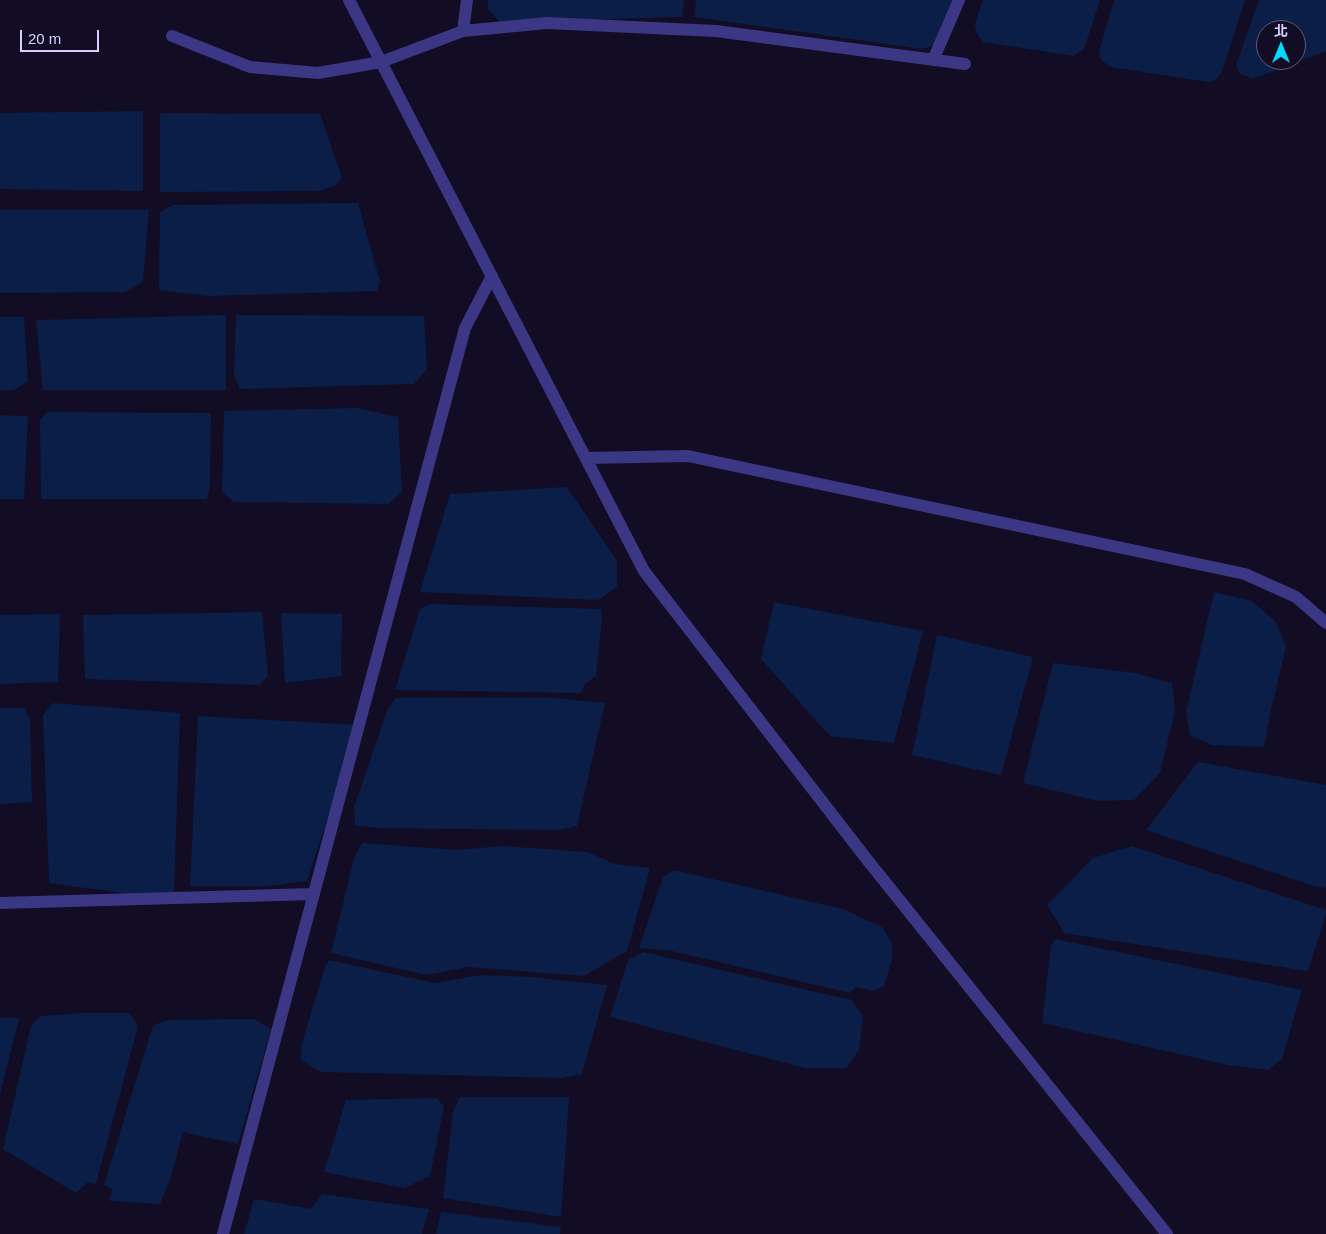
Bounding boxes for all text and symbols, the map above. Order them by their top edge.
scale bar [22,20,101,52]
north arrow [1256,20,1306,70]
text: 北 [1274,23,1288,39]
text: 20 m [28,30,61,47]

